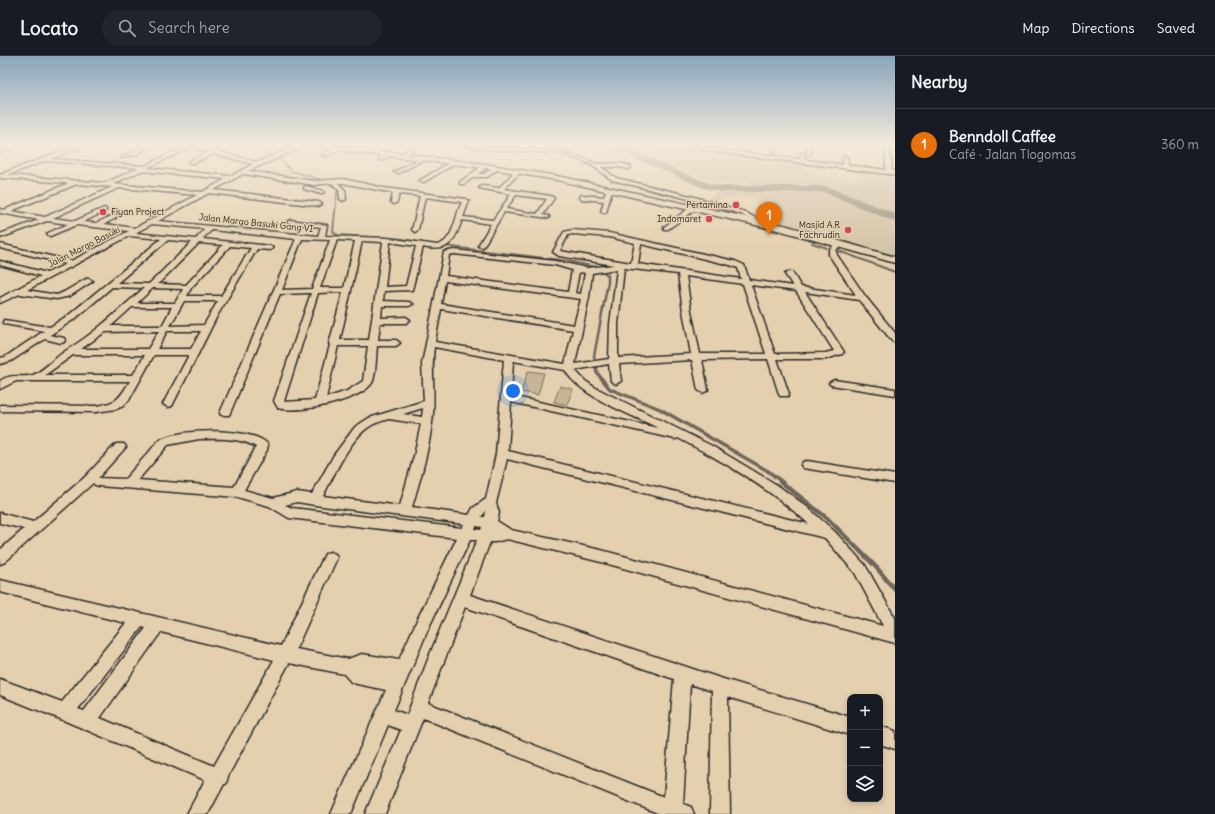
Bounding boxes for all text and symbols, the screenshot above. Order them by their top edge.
search box [102,10,382,46]
text: Locato [20,16,78,40]
icon: search [116,17,138,39]
text: Search here [148,18,230,37]
text: Map [1022,19,1049,37]
text: Directions [1071,19,1135,37]
text: Saved [1157,19,1195,37]
text: Nearby [911,71,967,93]
text: Benndoll Caffee [949,127,1056,146]
text: 1 [921,136,927,153]
text: 360 m [1161,136,1199,153]
text: Café · Jalan Tlogomas [949,146,1076,163]
place label: Pertamina [686,199,728,210]
marker: Pertamina [731,200,741,210]
pin: 1 [756,202,782,235]
place label: Fiyan Project [111,206,164,217]
marker: Fiyan Project [98,207,108,217]
street label: Jalan Margo Basuki Gang VI [198,211,314,234]
place label: Indomaret [657,213,701,224]
marker: Indomaret [704,214,714,224]
place label: Masjid A.R Fachrudin [799,219,840,240]
street label: Jalan Margo Basuki [46,224,122,269]
marker: Masjid A.R Fachrudin [843,225,853,235]
your location [503,381,523,401]
map controls [847,694,883,802]
button: + [847,694,883,730]
button: − [847,730,883,766]
button: layers [847,766,883,802]

